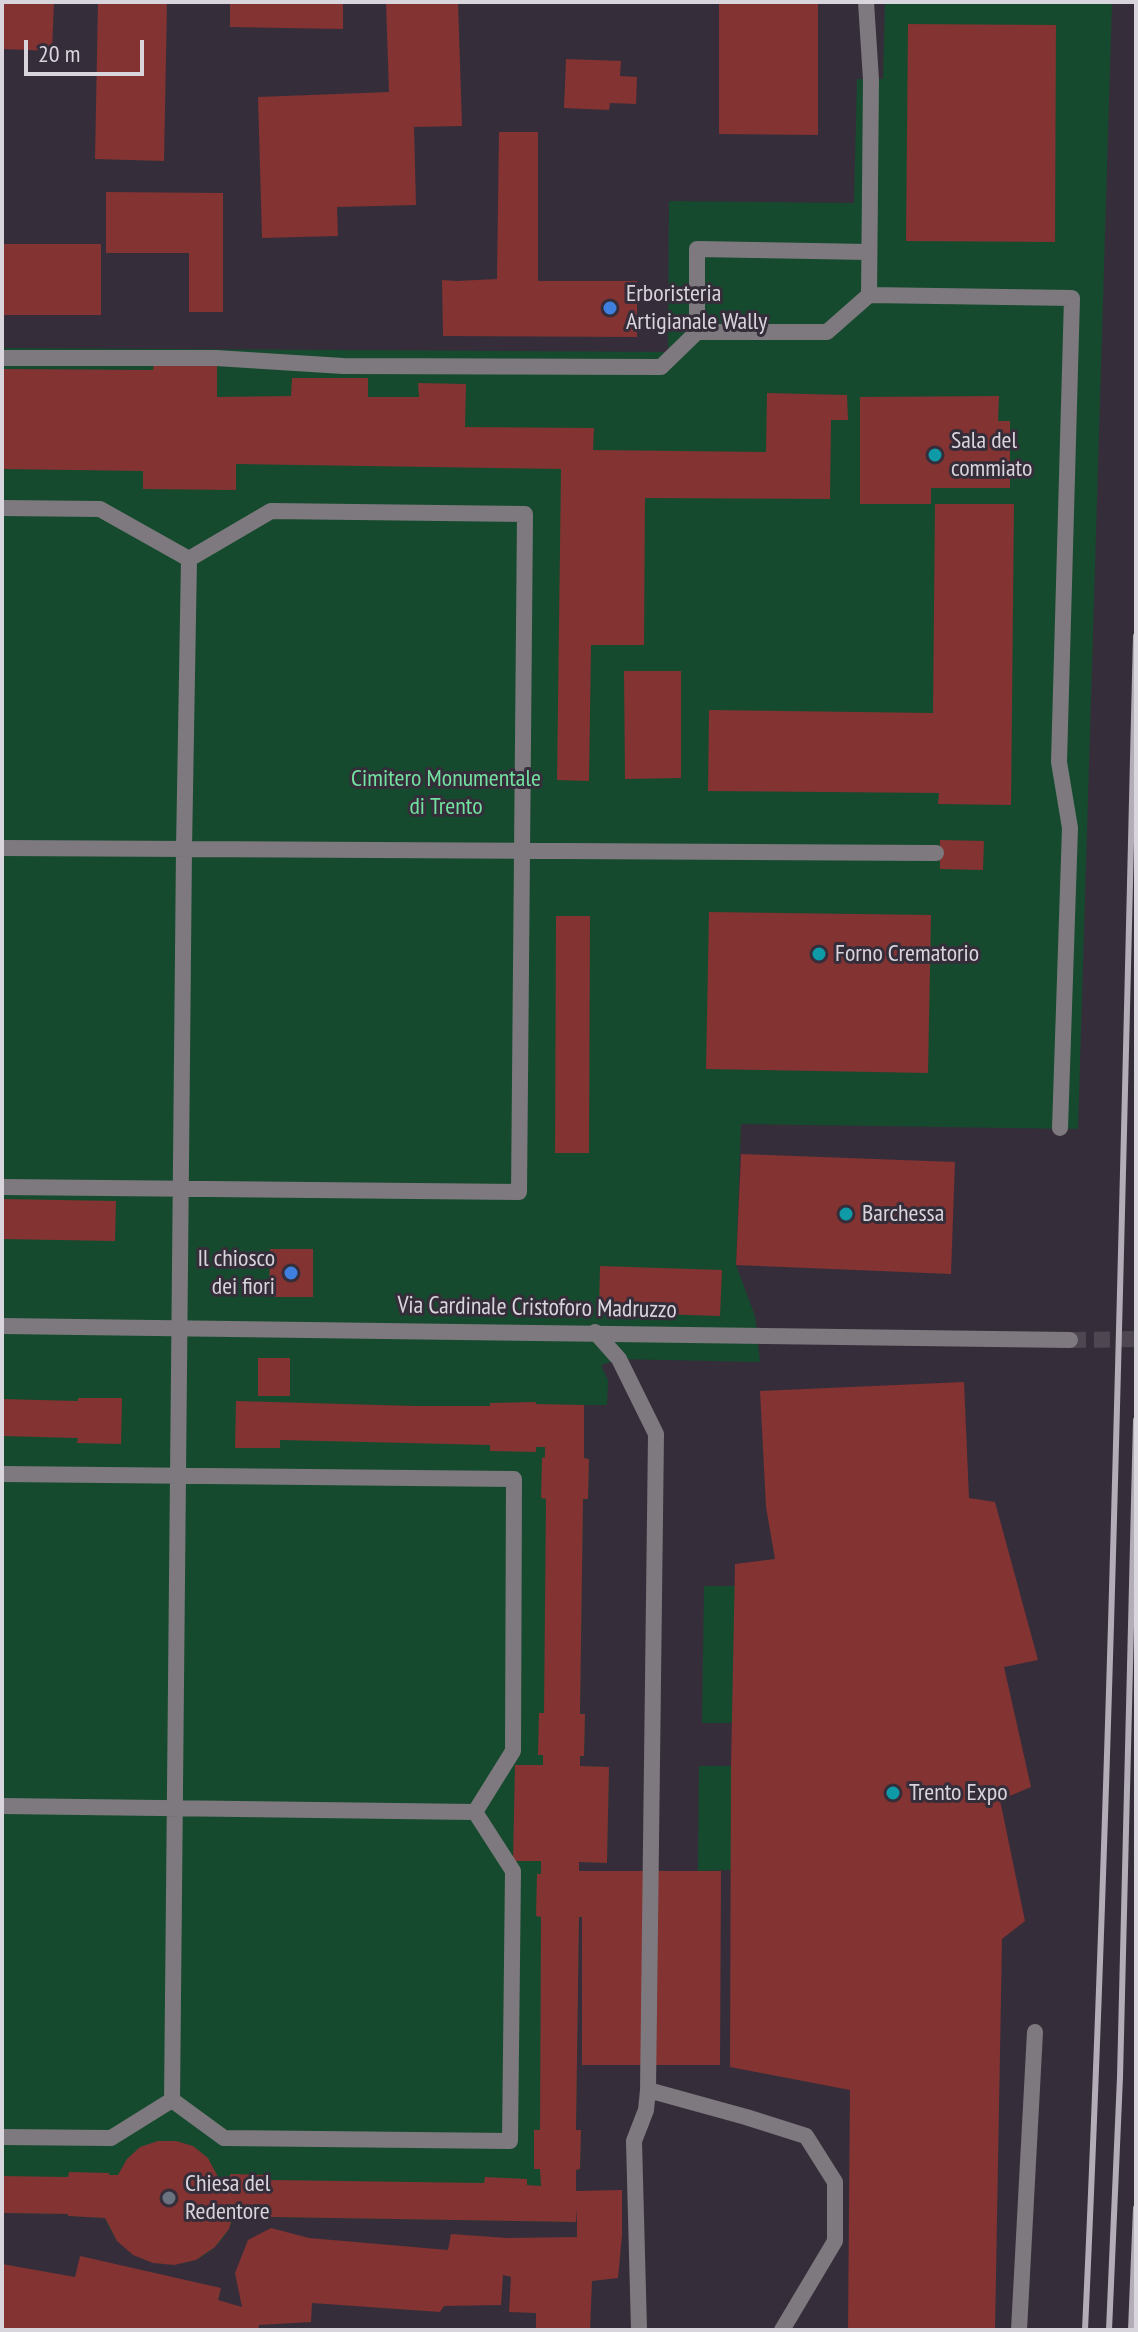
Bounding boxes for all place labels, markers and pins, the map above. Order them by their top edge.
place label: Erboristeria Artigianale Wally [626,280,767,336]
marker: Erboristeria Artigianale Wally [601,299,619,317]
place label: Sala del commiato [951,427,1032,483]
marker: Sala del commiato [926,446,944,464]
place label: Forno Crematorio [835,940,979,968]
marker: Forno Crematorio [810,945,828,963]
place label: Barchessa [862,1200,944,1228]
marker: Barchessa [837,1205,855,1223]
place label: Il chiosco dei fiori [197,1245,275,1301]
marker: Il chiosco dei fiori [282,1264,300,1282]
place label: Trento Expo [909,1779,1008,1807]
marker: Trento Expo [884,1784,902,1802]
place label: Chiesa del Redentore [185,2170,270,2226]
marker: Chiesa del Redentore [160,2189,178,2207]

